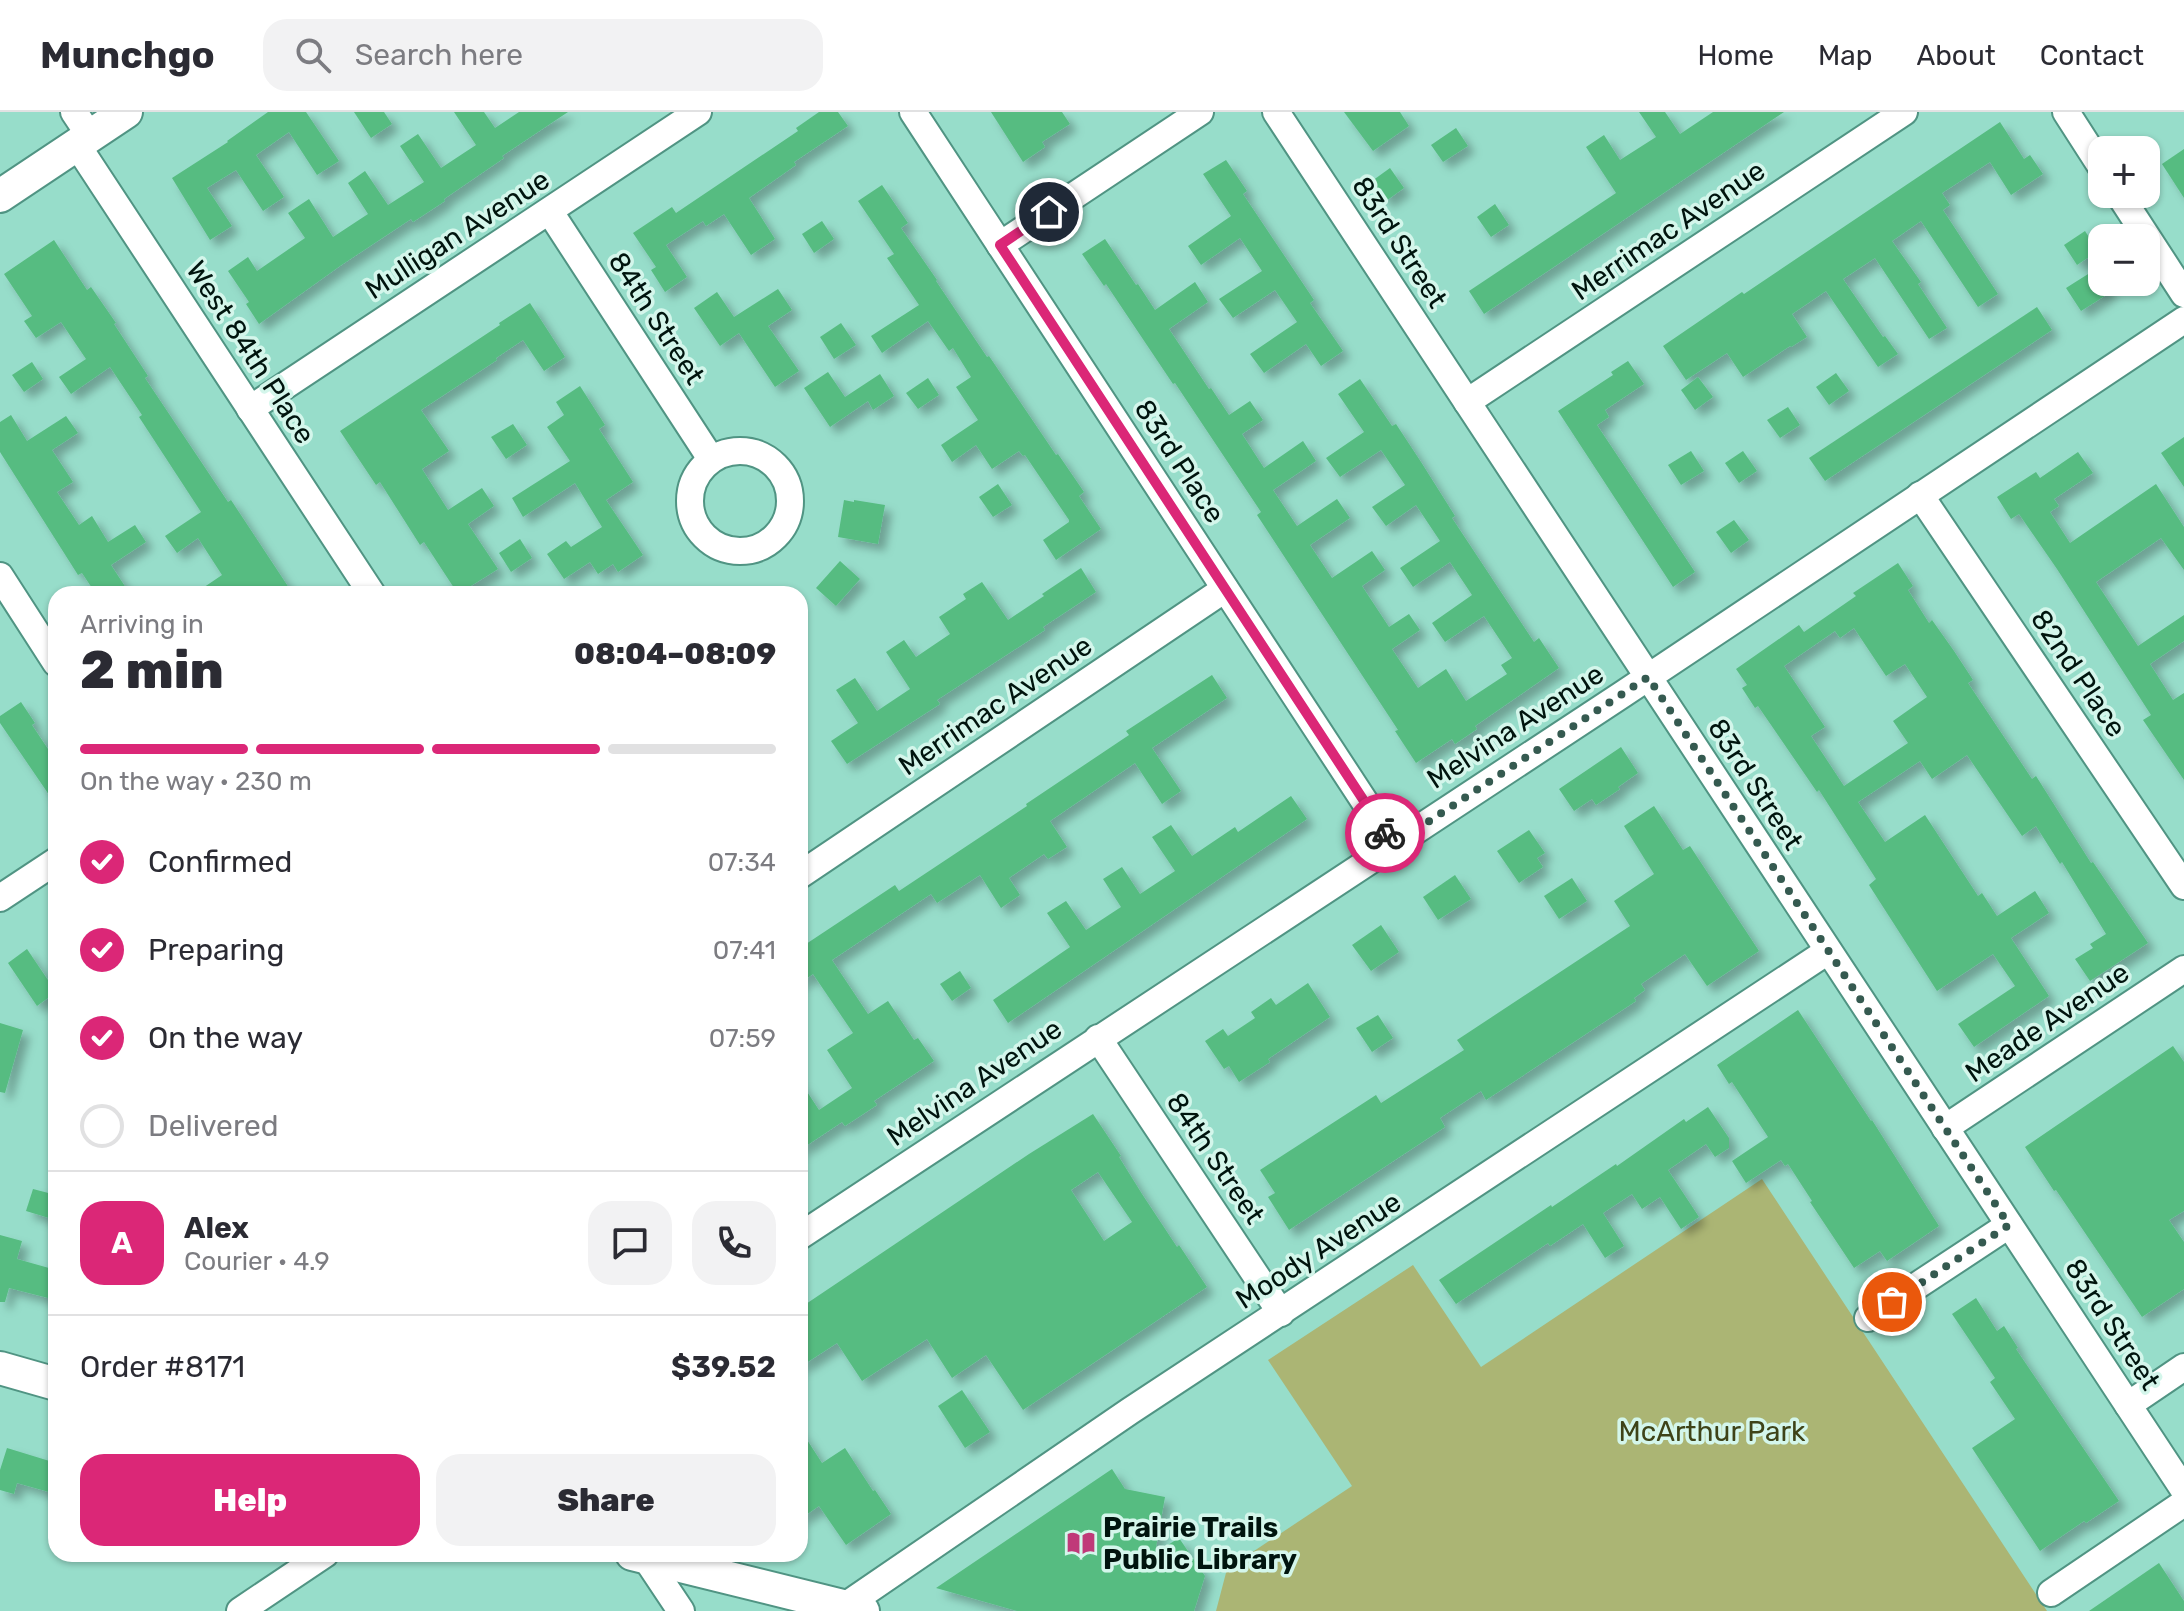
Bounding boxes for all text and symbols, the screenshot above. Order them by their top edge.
search box [263,19,823,91]
text: Munchgo [40,32,215,78]
icon: search [291,33,335,77]
text: Search here [355,37,523,73]
text: Home [1697,39,1774,72]
text: Map [1818,39,1872,72]
text: About [1916,39,1996,72]
text: Contact [2040,39,2144,72]
map controls [2088,136,2160,296]
button: + [2088,136,2160,208]
street label: Merrimac Avenue [1565,154,1771,307]
street label: Mulligan Avenue [359,163,555,306]
street label: 83rd Street [1345,171,1454,314]
pin [1015,178,1083,246]
icon: home [1027,190,1071,234]
button: − [2088,224,2160,296]
street label: 84th Street [602,246,712,391]
street label: West 84th Place [179,255,322,450]
street label: 83rd Place [1128,394,1232,529]
street label: 82nd Place [2024,603,2133,743]
text: Arriving in [80,609,204,640]
street label: Merrimac Avenue [892,629,1098,782]
text: 08:04–08:09 [574,636,776,672]
text: 2 min [80,639,224,701]
street label: Melvina Avenue [1421,657,1610,796]
street label: 83rd Street [1701,713,1810,856]
text: On the way · 230 m [80,766,312,797]
courier [1345,793,1425,873]
icon: bike [1363,811,1407,855]
icon: check [80,840,124,884]
text: Confirmed [148,844,292,880]
text: 07:34 [708,847,776,878]
icon: check [80,928,124,972]
text: Preparing [148,932,284,968]
text: 07:41 [713,935,776,966]
street label: Meade Avenue [1959,956,2135,1089]
street label: Melvina Avenue [881,1012,1068,1153]
icon: check [80,1016,124,1060]
text: On the way [148,1020,303,1056]
text: 07:59 [709,1023,776,1054]
street label: 84th Street [1160,1086,1272,1230]
text: Delivered [148,1108,279,1144]
street label: Moody Avenue [1230,1185,1407,1316]
button: chat [588,1201,672,1285]
button: phone [692,1201,776,1285]
text: Alex [184,1210,249,1246]
text: A [111,1225,133,1261]
text: Courier · 4.9 [184,1246,330,1277]
street label: 83rd Street [2058,1253,2167,1396]
pin [1858,1268,1926,1336]
icon: bag [1870,1280,1914,1324]
text: Order #8171 [80,1349,245,1385]
text: $39.52 [671,1349,776,1385]
park label: McArthur Park [1618,1415,1806,1448]
button: Help [80,1454,420,1546]
button: Share [436,1454,776,1546]
place label: Prairie Trails Public Library [1103,1511,1297,1576]
library icon: Prairie Trails Public Library [1066,1528,1096,1558]

